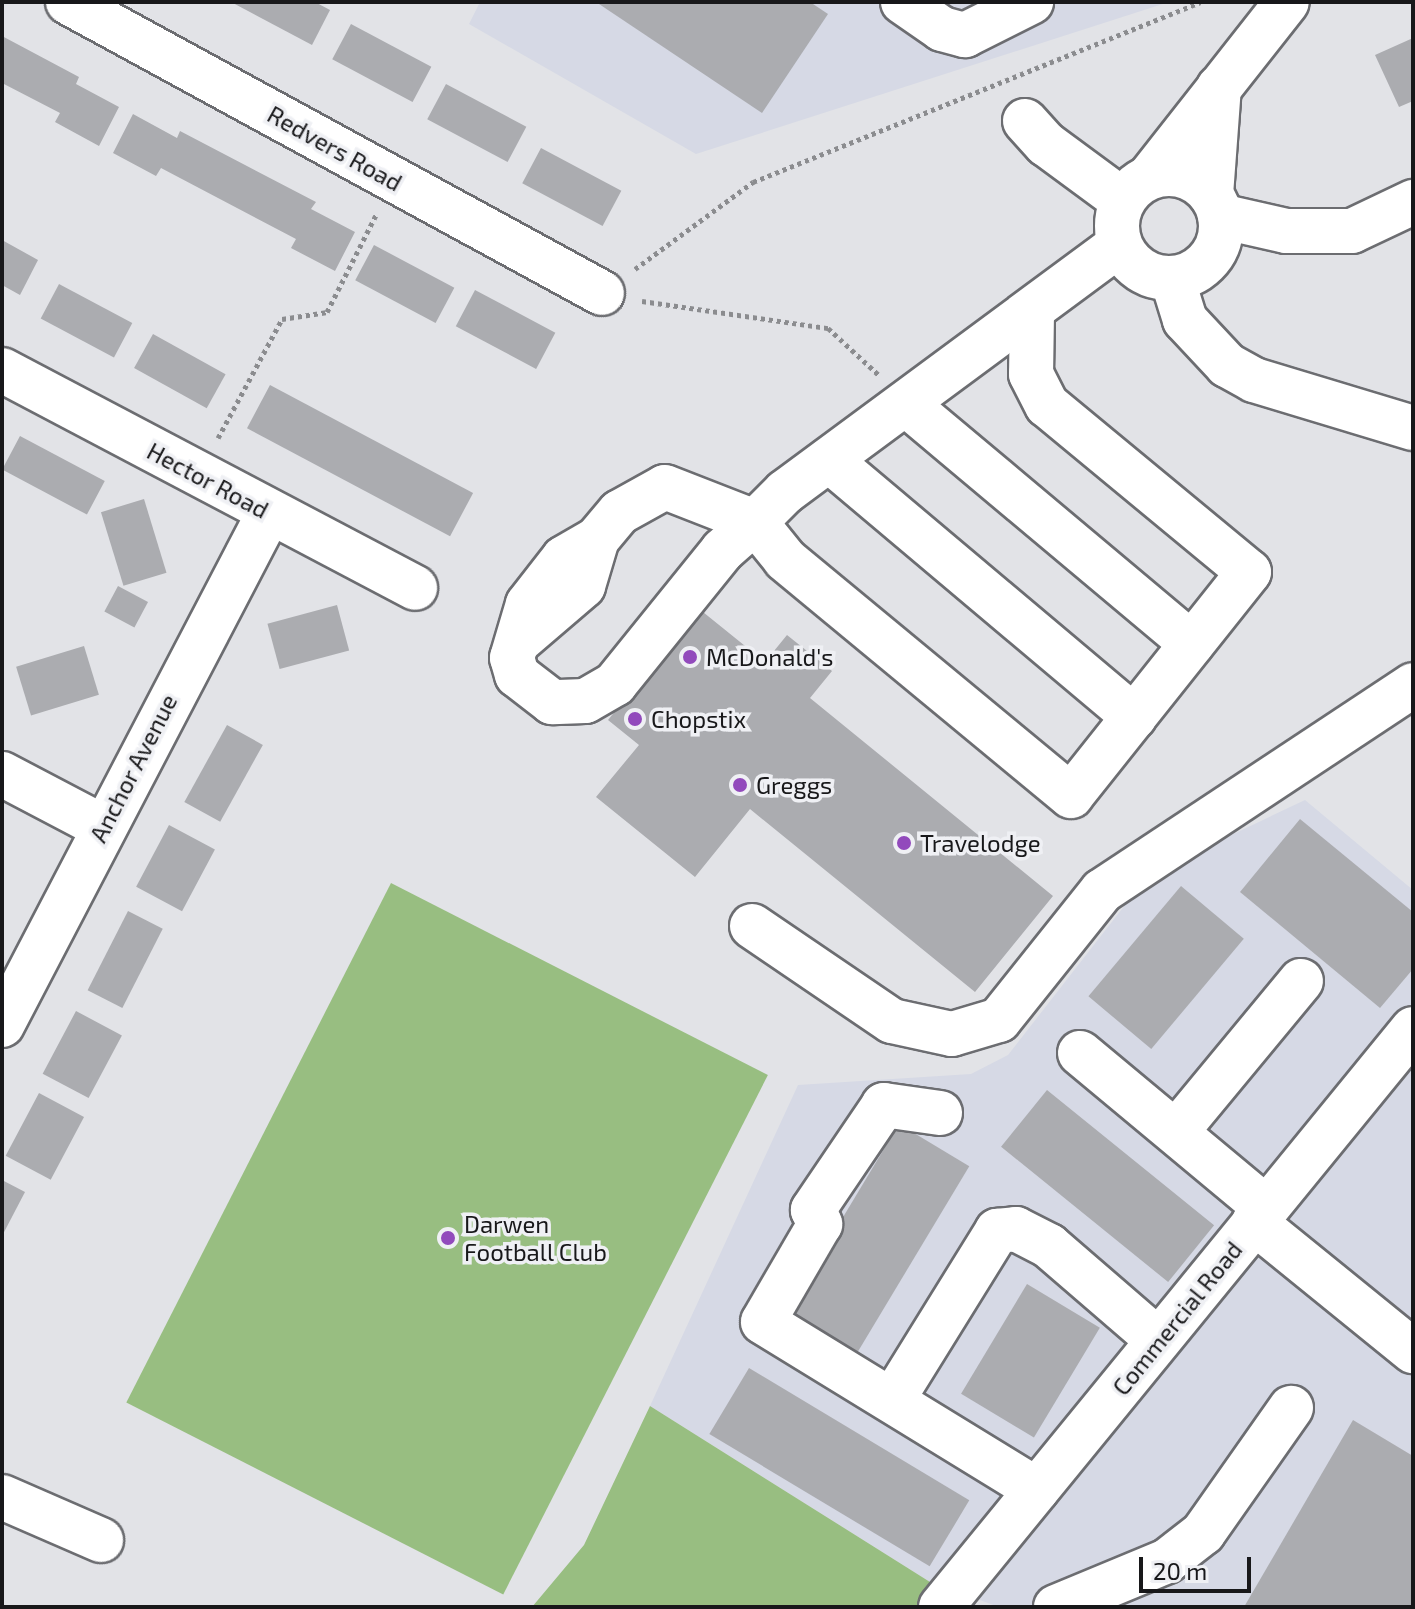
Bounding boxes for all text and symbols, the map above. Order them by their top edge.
street label: Redvers Road [263,99,407,197]
street label: Hector Road [142,436,274,524]
place label: McDonald's [706,643,834,671]
marker: McDonald's [681,648,699,666]
street label: Anchor Avenue [83,689,183,847]
place label: Chopstix [651,705,746,733]
marker: Chopstix [626,710,644,728]
place label: Greggs [756,771,832,799]
marker: Greggs [731,776,749,794]
place label: Travelodge [920,829,1041,857]
marker: Travelodge [895,834,913,852]
place label: Darwen Football Club [464,1210,608,1266]
marker: Darwen Football Club [439,1229,457,1247]
street label: Commercial Road [1106,1235,1248,1401]
scale bar [1143,1541,1255,1591]
text: 20 m [1153,1556,1207,1585]

